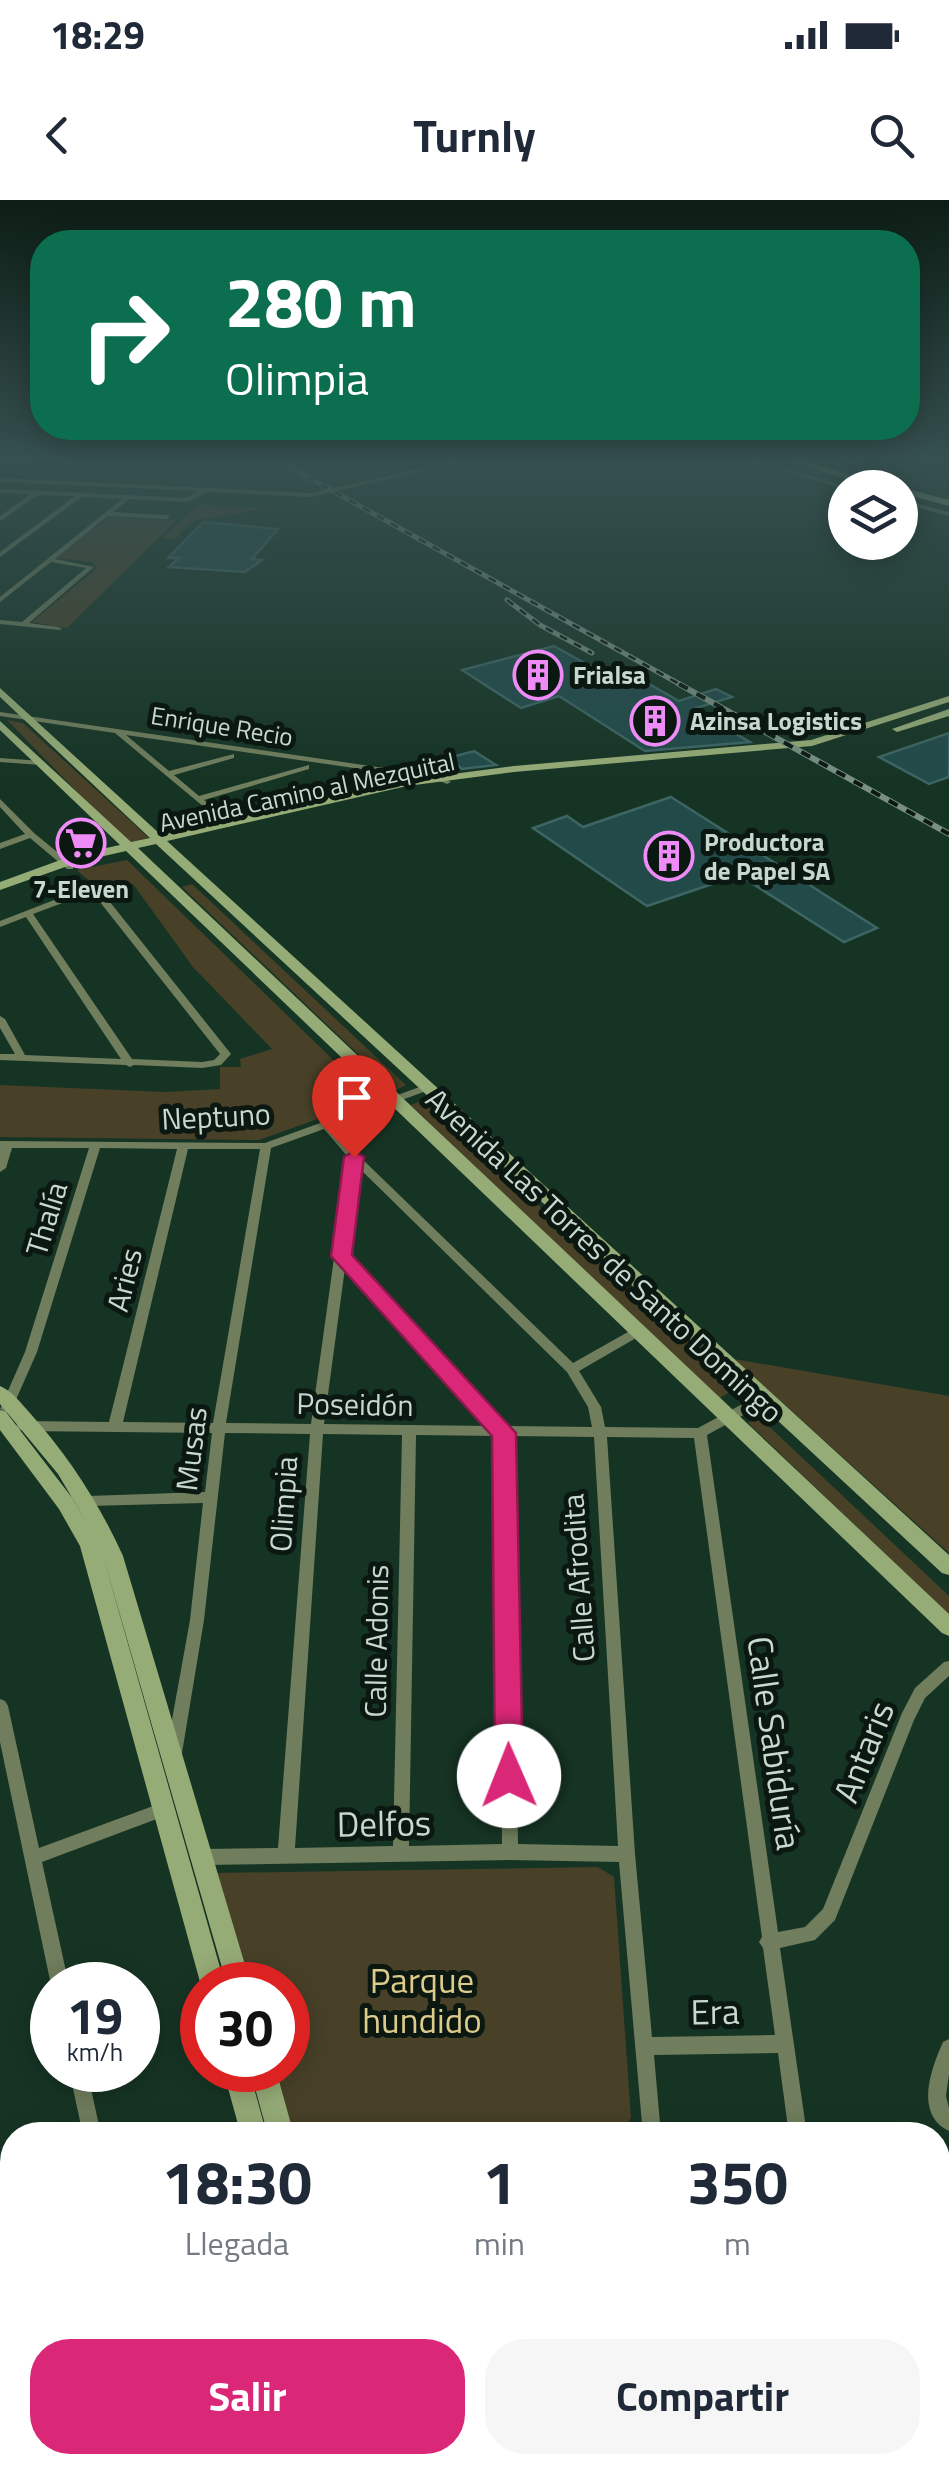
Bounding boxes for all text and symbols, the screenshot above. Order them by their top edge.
text: 18:29 [50,6,145,64]
text: Turnly [413,101,536,169]
icon: back [30,108,85,163]
icon: search [864,108,919,163]
text: 280 m [225,248,417,354]
icon: right [60,270,190,400]
text: Olimpia [225,344,369,412]
map controls [828,470,918,560]
button: layers [828,470,918,560]
building icon: Frialsa [512,649,564,701]
place label: Frialsa [573,656,646,694]
building icon: Azinsa Logistics [629,695,681,747]
street label: Enrique Recio [148,696,296,756]
place label: Azinsa Logistics [690,702,862,740]
street label: Avenida Camino al Mezquital [156,742,458,842]
supermarket icon: 7-Eleven [55,817,107,869]
place label: Productora de Papel SA [704,823,830,890]
building icon: Productora de Papel SA [643,830,695,882]
place label: 7-Eleven [33,870,129,908]
pin [312,1055,397,1158]
icon: arrive [327,1070,382,1125]
street label: Avenida Las Torres de Santo Domingo [416,1077,794,1434]
street label: Neptuno [160,1090,272,1142]
street label: Thalía [13,1176,79,1262]
street label: Aries [94,1243,154,1316]
street label: Poseidón [296,1380,414,1428]
street label: Musas [163,1404,219,1493]
street label: Olimpia [257,1455,309,1553]
street label: Calle Afrodita [549,1492,607,1664]
street label: Calle Adonis [352,1564,400,1718]
street label: Calle Sabiduría [733,1633,817,1853]
street label: Antaris [818,1693,908,1811]
position arrow [457,1724,561,1828]
street label: Delfos [336,1795,432,1851]
park label: Parque hundido [362,1953,482,2047]
speed limit sign: 30 [180,1962,310,2092]
text: 19 [67,1977,123,2053]
street label: Era [690,1984,740,2038]
text: km/h [67,2033,123,2071]
text: 18:30 [162,2136,312,2227]
text: 1 [483,2136,516,2227]
text: 350 [687,2136,788,2227]
text: Llegada [185,2219,289,2267]
text: min [474,2219,525,2267]
text: m [724,2219,751,2267]
button: Salir [30,2339,465,2454]
button: Compartir [485,2339,920,2454]

